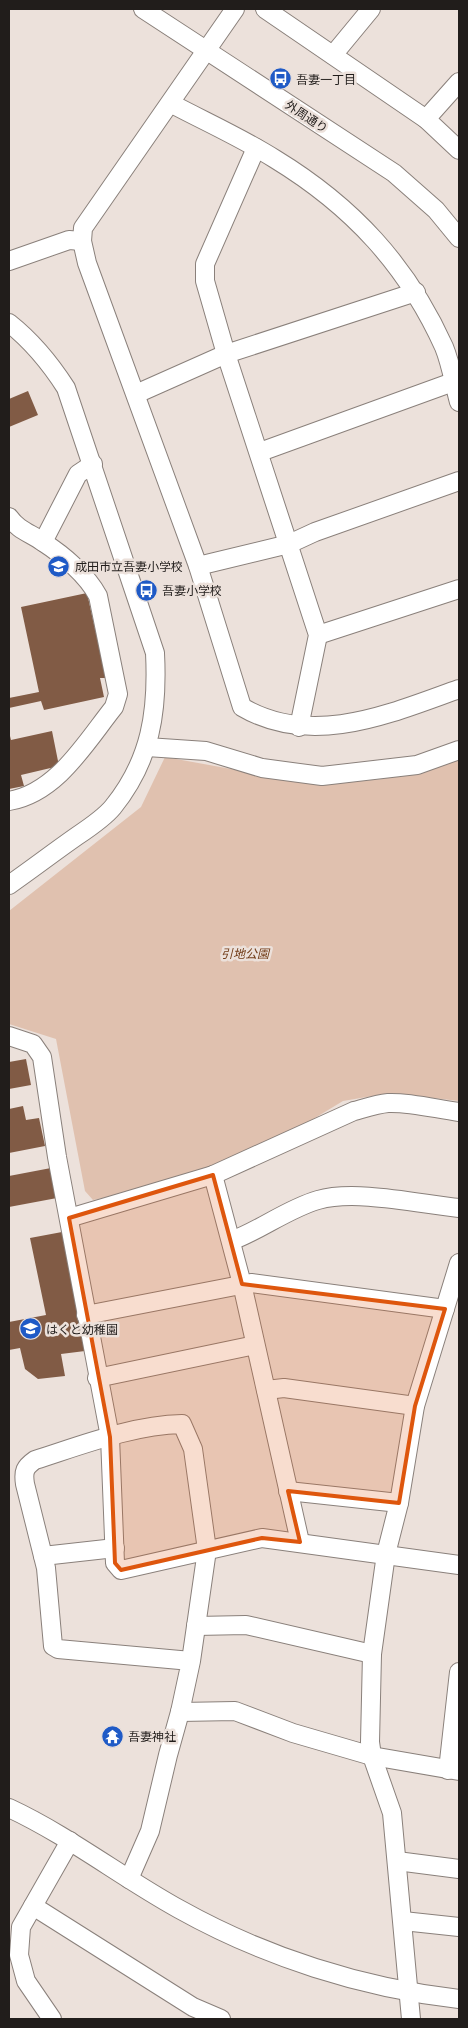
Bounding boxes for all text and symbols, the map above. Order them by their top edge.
bus stop icon: 吾妻一丁目 [268,67,292,91]
place label: 吾妻一丁目 [296,71,356,87]
street label: 外周通り [283,96,331,136]
school or university icon: 成田市立吾妻小学校 [47,554,71,578]
place label: 成田市立吾妻小学校 [75,558,183,574]
bus stop icon: 吾妻小学校 [134,578,158,602]
place label: 吾妻小学校 [162,582,222,598]
park label: 引地公園 [221,945,271,961]
school or university icon: はくと幼稚園 [18,1317,42,1341]
place label: はくと幼稚園 [46,1321,118,1337]
temple icon: 吾妻神社 [100,1724,124,1748]
place label: 吾妻神社 [128,1728,176,1744]

